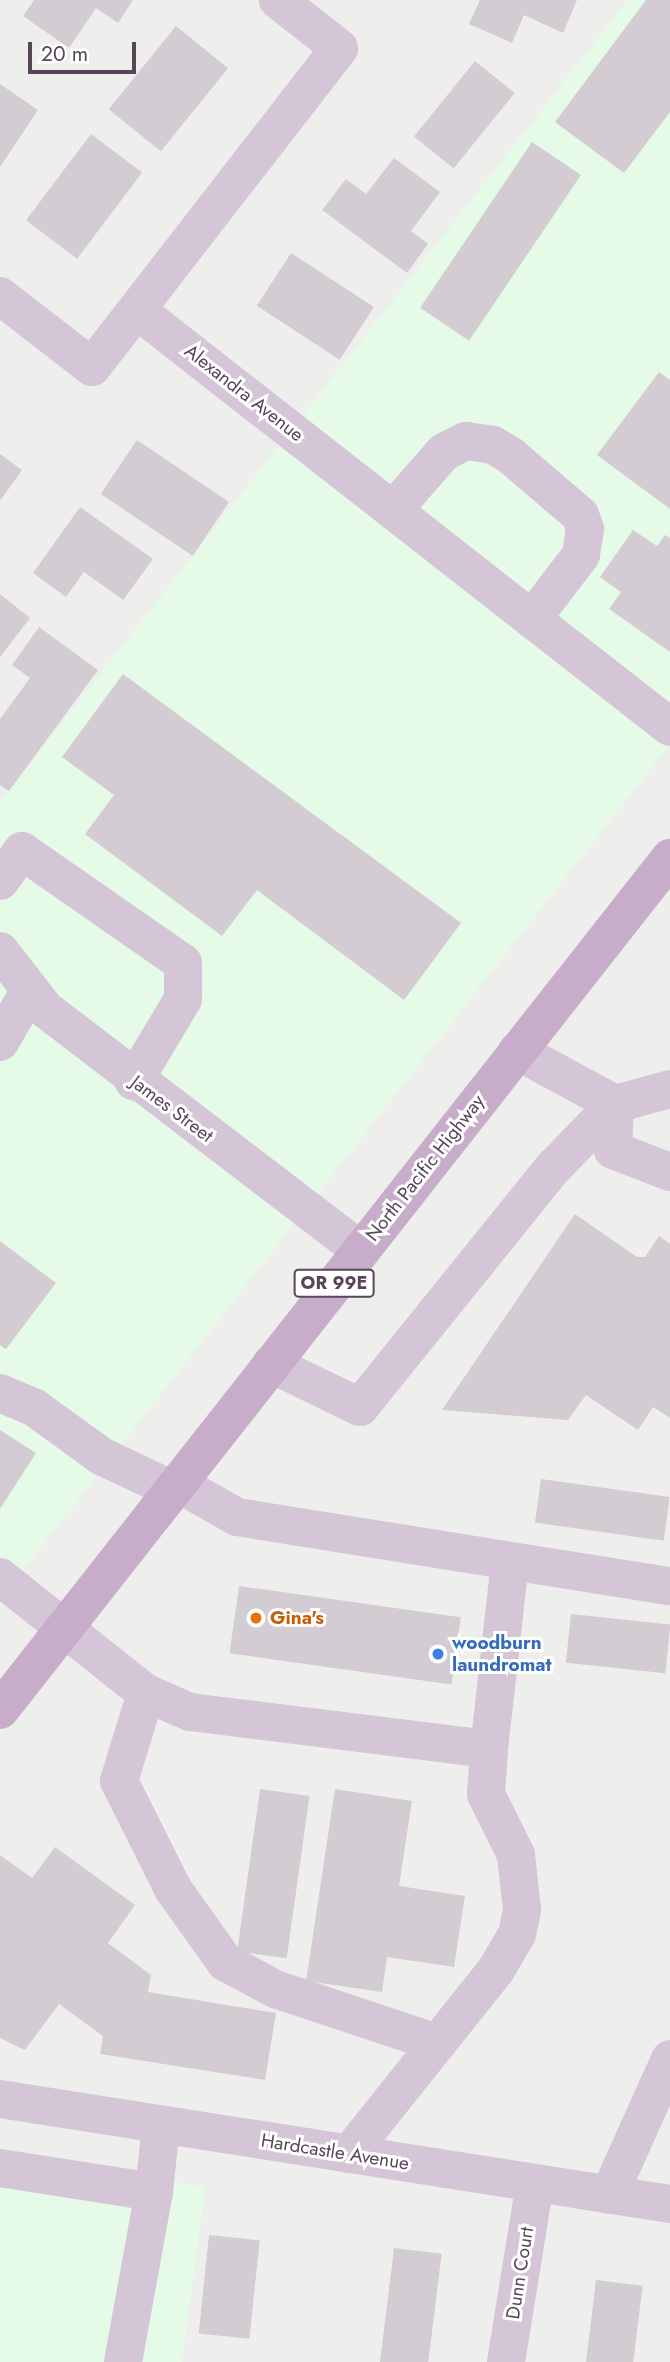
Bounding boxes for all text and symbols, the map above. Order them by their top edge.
scale bar [32,28,140,72]
text: 20 m [41,39,88,69]
street label: Alexandra Avenue [180,339,308,447]
street label: James Street [126,1071,218,1147]
street label: North Pacific Highway [361,1090,489,1246]
road number: OR 99E [292,1268,376,1298]
place label: Gina's [270,1607,324,1629]
marker: Gina's [248,1610,264,1626]
place label: woodburn laundromat [452,1632,552,1676]
marker: woodburn laundromat [430,1646,446,1662]
street label: Hardcastle Avenue [259,2129,411,2175]
street label: Dunn Court [501,2225,539,2321]

